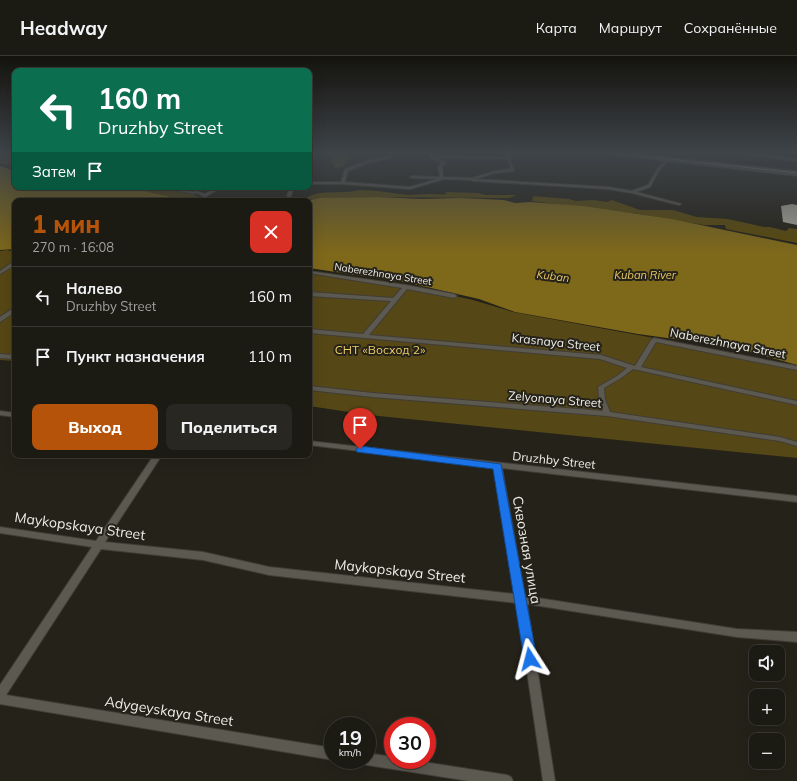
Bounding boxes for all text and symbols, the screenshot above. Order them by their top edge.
text: Headway [20,16,107,40]
text: Карта [536,19,577,37]
text: Маршрут [599,19,662,37]
text: Сохранённые [684,19,777,37]
text: 160 m [98,81,181,116]
icon: left [32,84,84,136]
text: Druzhby Street [98,116,223,139]
icon: arrive [84,160,106,182]
text: Затем [32,162,76,181]
text: 1 мин [32,209,100,239]
button: close [250,211,292,253]
text: 270 m · 16:08 [32,239,114,255]
street label: Naberezhnaya Street [333,260,433,288]
water label: Kuban [536,267,570,285]
water label: Kuban River [614,268,677,282]
text: Налево [66,279,122,298]
icon: left [32,286,54,308]
text: 160 m [248,287,292,306]
text: Druzhby Street [66,298,156,314]
street label: Naberezhnaya Street [669,324,787,362]
street label: Krasnaya Street [511,330,601,354]
park label: СНТ «Восход 2» [335,342,426,357]
icon: arrive [32,346,54,368]
text: Пункт назначения [66,347,205,366]
text: 110 m [248,347,292,366]
street label: Zelyonaya Street [508,387,602,411]
button: Выход [32,404,158,450]
button: Поделиться [166,404,292,450]
pin [343,408,377,449]
icon: arrive [349,414,371,436]
street label: Druzhby Street [512,448,596,472]
street label: Сквозная улица [509,495,545,605]
street label: Maykopskaya Street [14,508,147,544]
street label: Maykopskaya Street [334,555,467,587]
position arrow [509,638,551,680]
map controls [749,645,785,769]
button: sound [749,645,785,681]
button: + [749,689,785,725]
street label: Adygeyskaya Street [104,692,235,730]
speed limit sign: 30 [384,717,436,769]
text: 19 [338,725,362,750]
button: − [749,733,785,769]
text: km/h [339,746,361,759]

